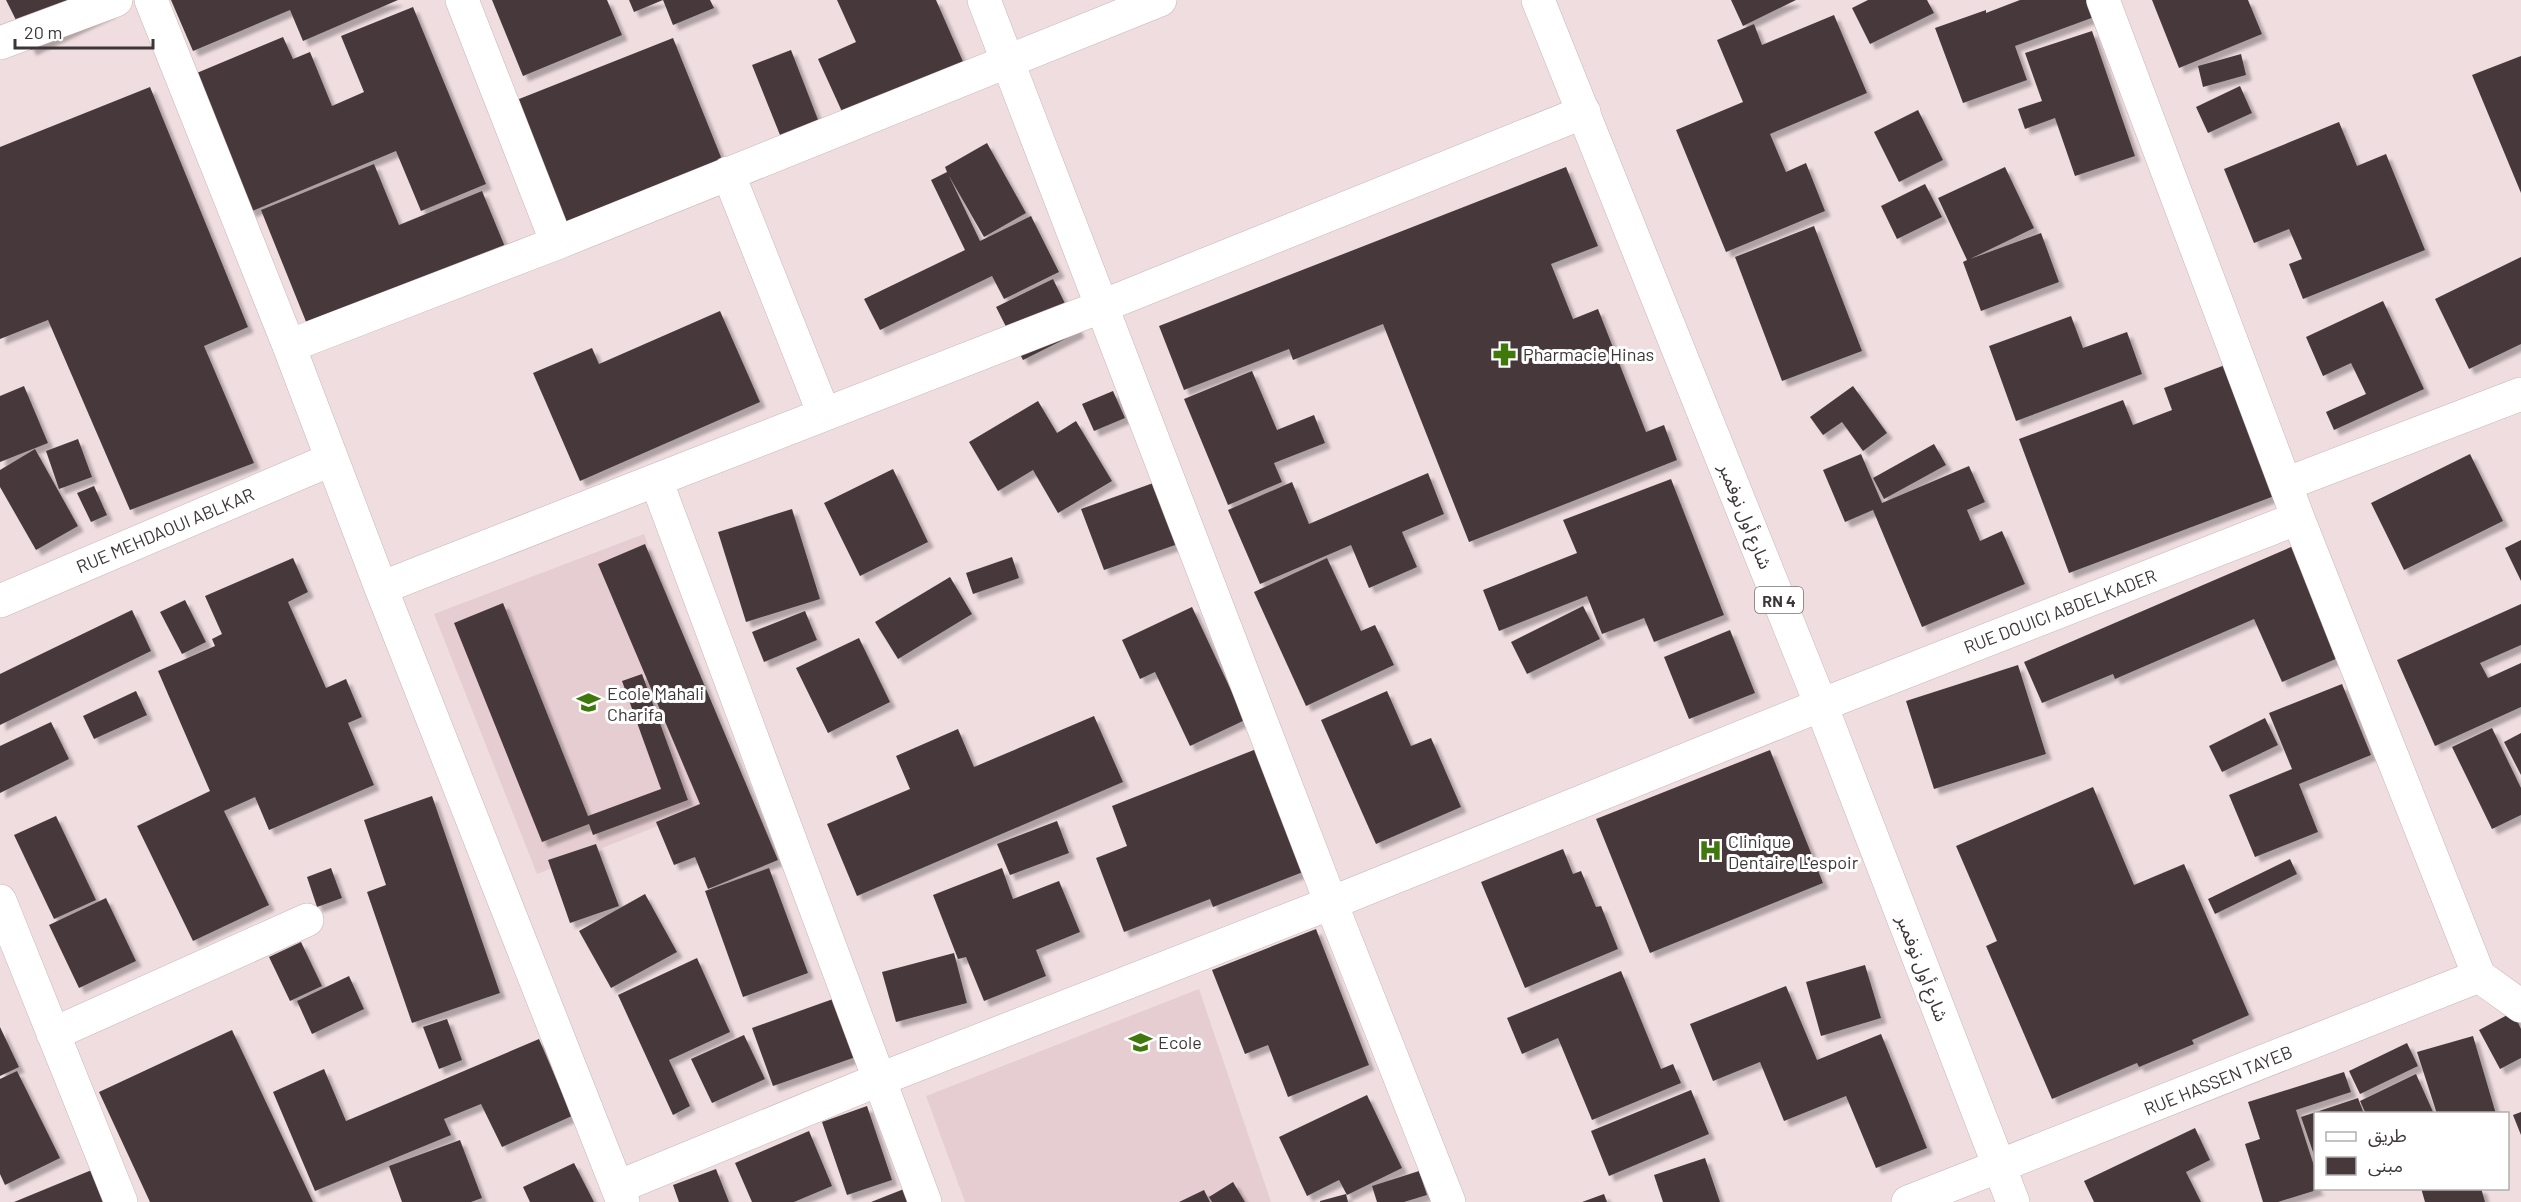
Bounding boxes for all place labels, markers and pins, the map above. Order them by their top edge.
pharmacy icon: Pharmacie Hinas [1492,341,1518,367]
place label: Pharmacie Hinas [1523,343,1654,365]
place label: Ecole Mahali Charifa [607,682,704,725]
school or university icon: Ecole Mahali Charifa [576,690,602,716]
place label: Clinique Dentaire L'espoir [1728,830,1859,873]
hospital icon: Clinique Dentaire L'espoir [1697,838,1723,864]
school or university icon: Ecole [1127,1029,1153,1055]
place label: Ecole [1158,1031,1202,1053]

